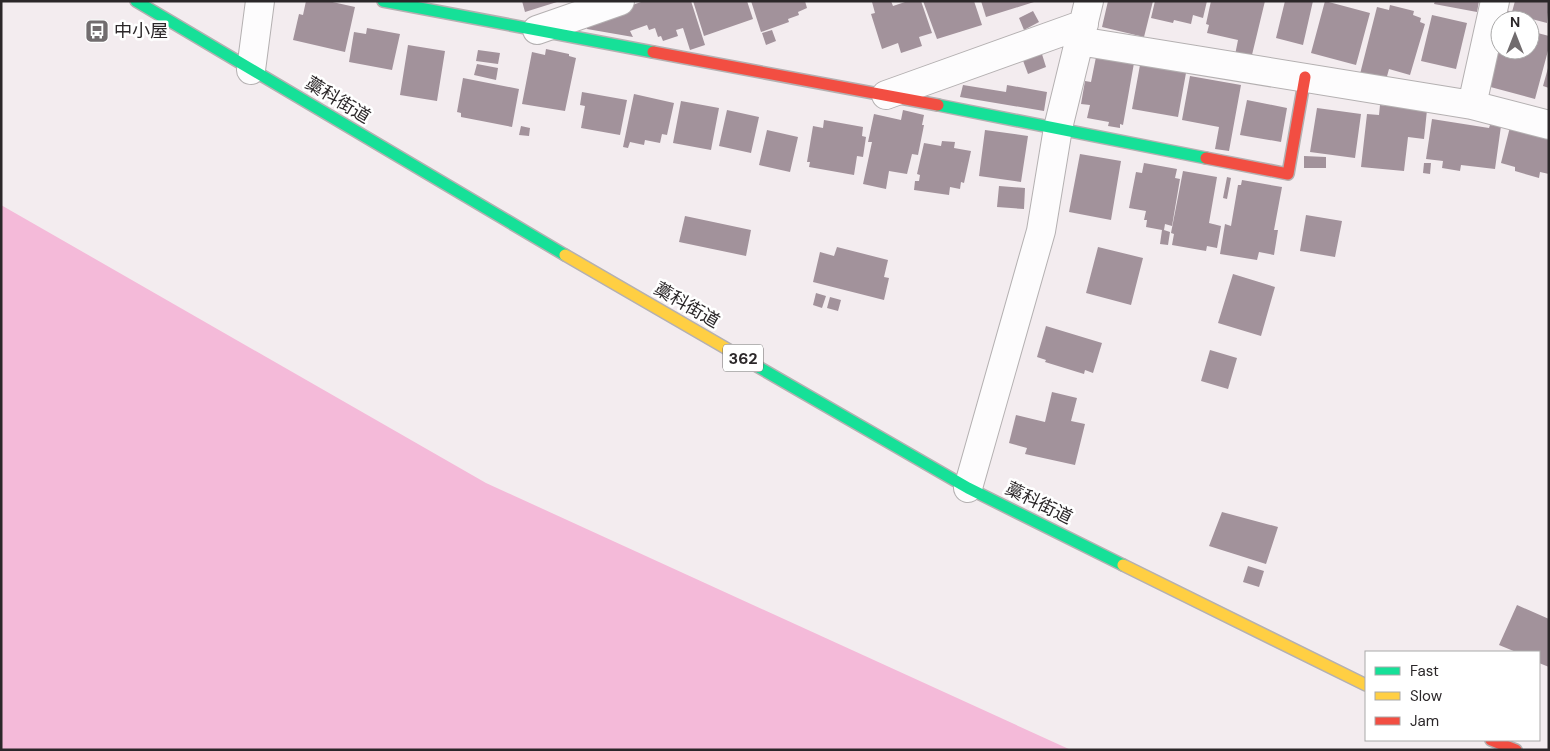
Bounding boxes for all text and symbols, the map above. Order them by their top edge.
north arrow [1490,10,1540,60]
text: N [1510,13,1520,31]
bus stop icon: 中小屋 [84,18,110,44]
place label: 中小屋 [114,19,168,43]
street label: 藁科街道 [301,71,375,129]
street label: 藁科街道 [650,277,724,333]
road number: 362 [723,344,763,372]
street label: 藁科街道 [1001,476,1077,530]
legend [1365,651,1540,741]
text: Fast [1410,661,1439,681]
text: Slow [1410,686,1443,706]
text: Jam [1410,711,1439,731]

